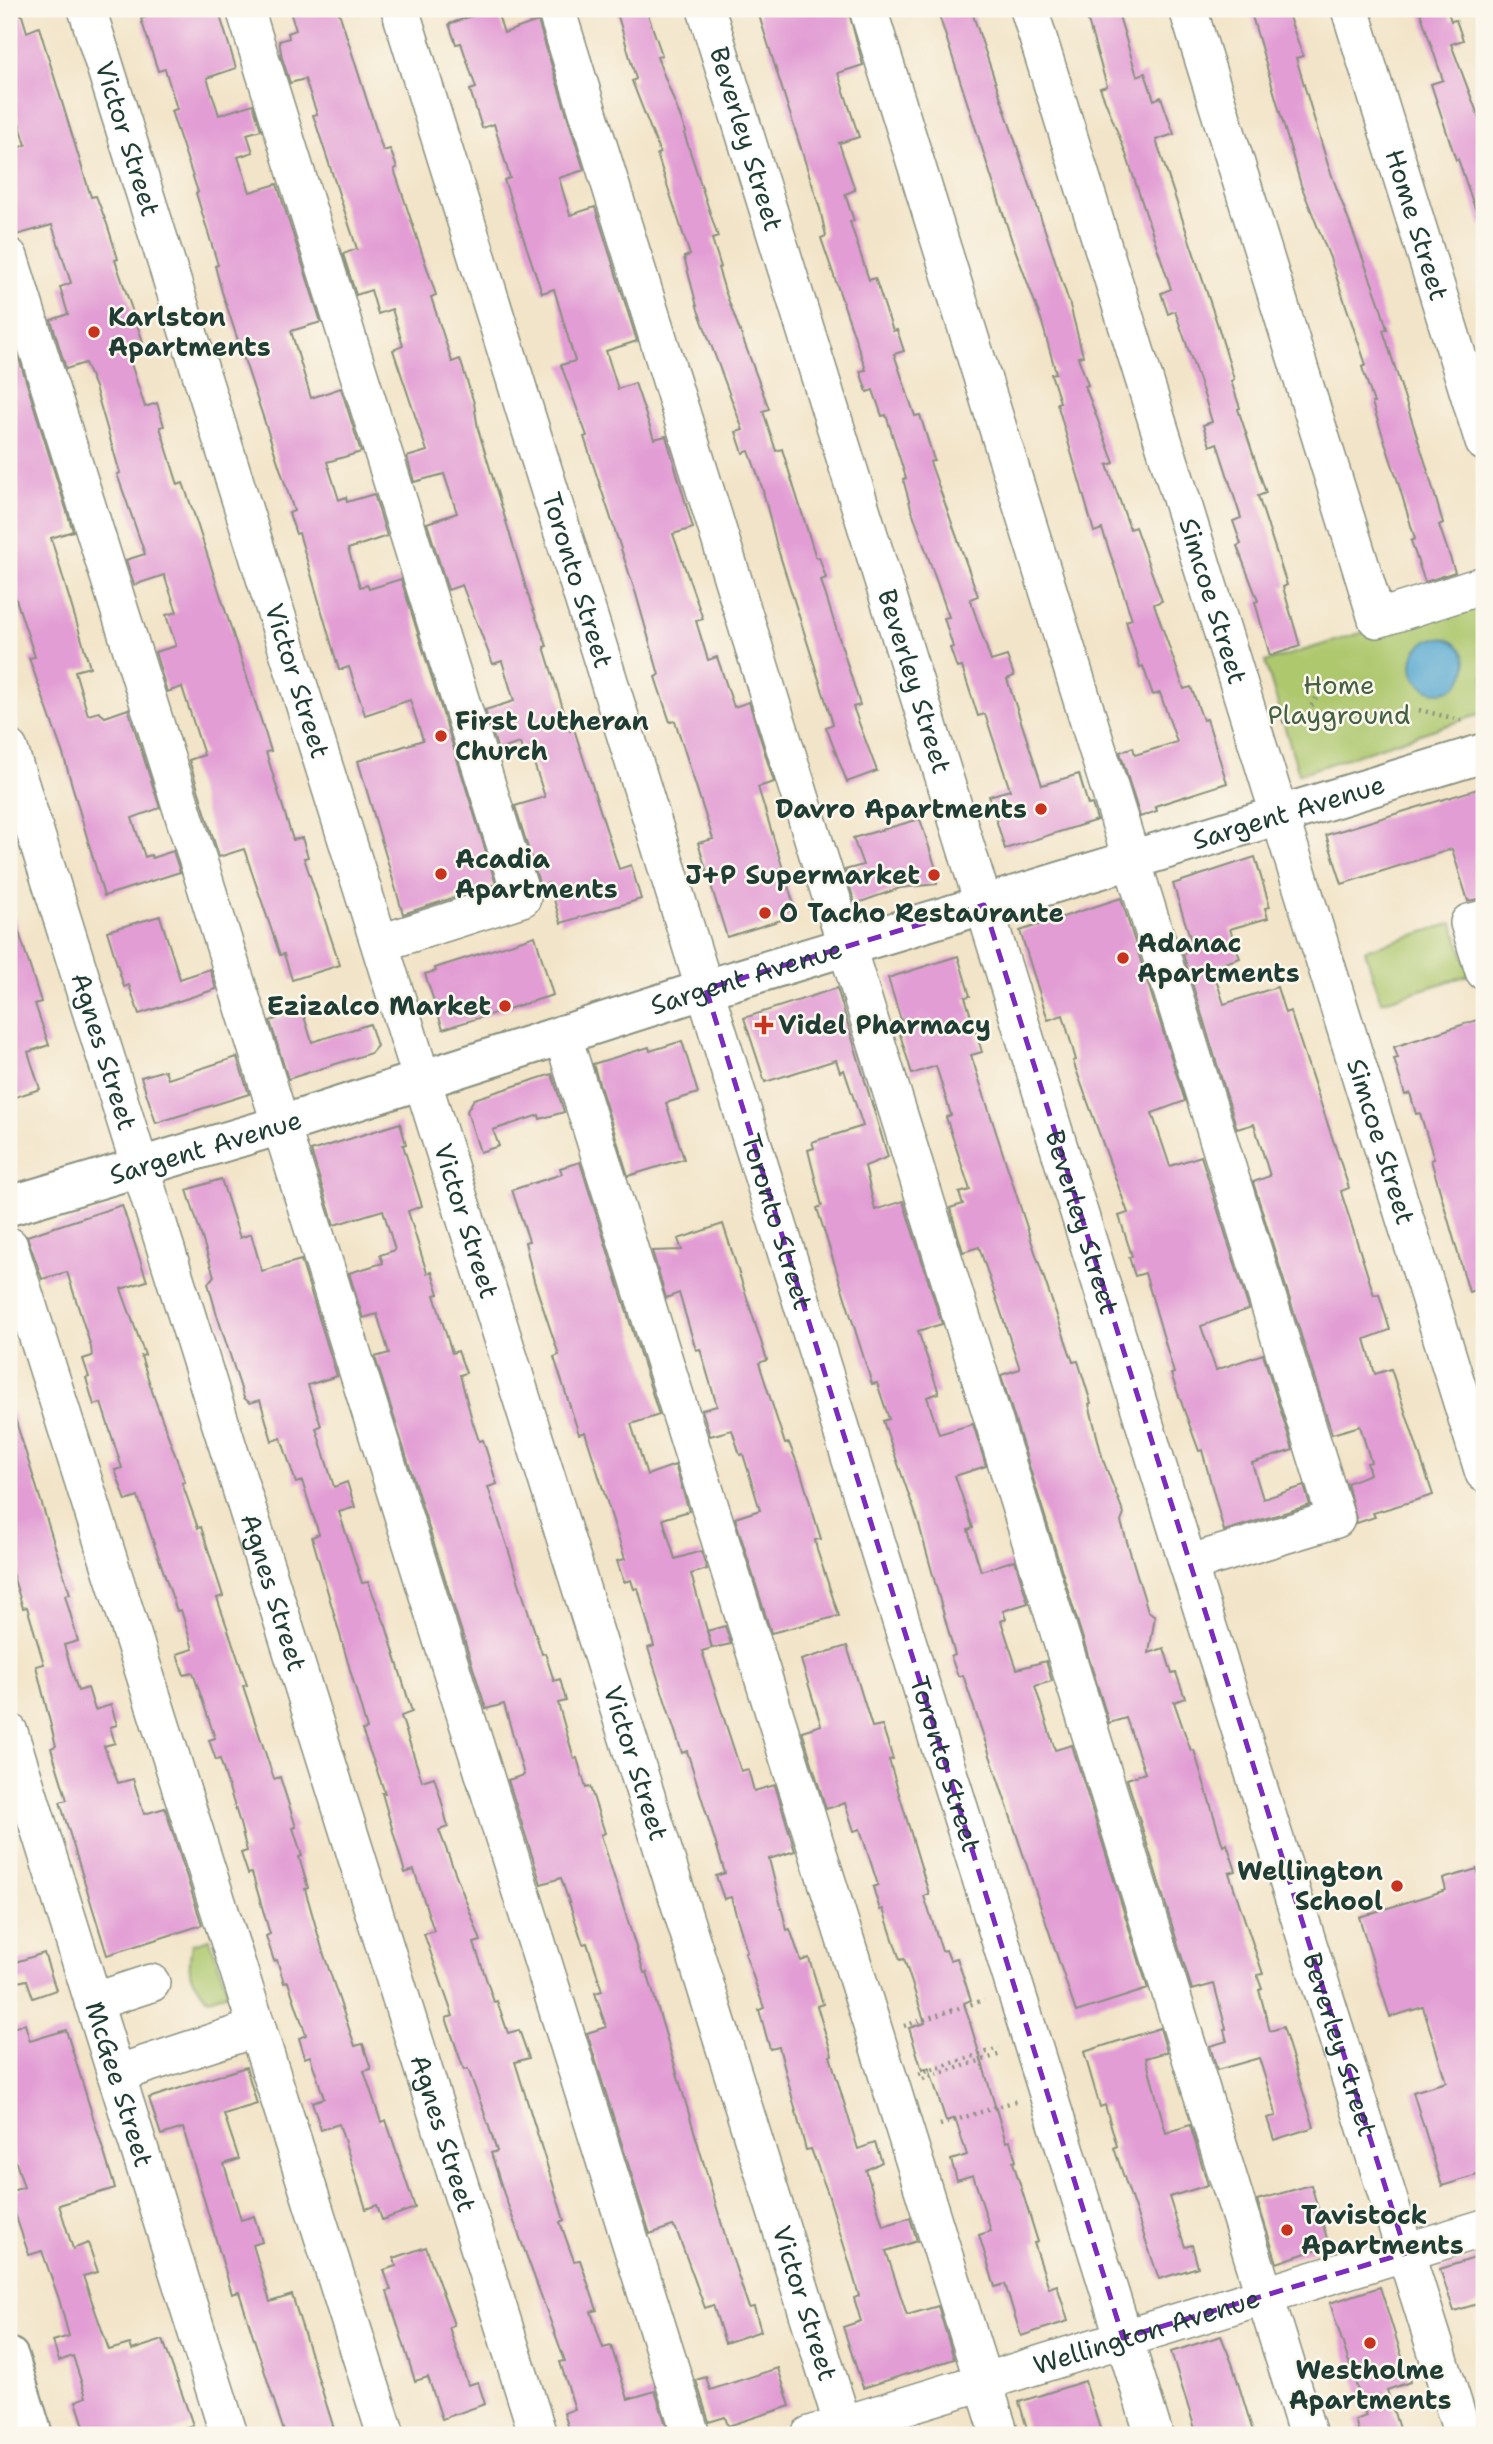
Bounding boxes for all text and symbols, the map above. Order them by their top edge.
street label: Beverley Street [702,42,792,235]
street label: Victor Street [87,57,169,221]
street label: Home Street [1377,145,1457,305]
place label: Karlston Apartments [108,299,271,364]
marker: Karlston Apartments [86,324,102,340]
street label: Toronto Street [534,488,622,672]
street label: Simcoe Street [1171,514,1256,688]
street label: Beverley Street [870,585,960,778]
street label: Victor Street [257,599,338,763]
park label: Home Playground [1268,667,1410,732]
place label: First Lutheran Church [455,703,649,768]
marker: First Lutheran Church [433,728,449,744]
street label: Sargent Avenue [1188,766,1389,857]
place label: Davro Apartments [775,791,1027,826]
marker: Davro Apartments [1033,801,1049,817]
place label: Acadia Apartments [455,841,618,906]
place label: J+P Supermarket [685,857,920,892]
marker: Acadia Apartments [433,866,449,882]
marker: J+P Supermarket [926,867,942,883]
place label: O Tacho Restaurante [779,895,1064,930]
marker: O Tacho Restaurante [757,905,773,921]
place label: Adanac Apartments [1137,925,1300,990]
street label: Sargent Avenue [646,931,846,1023]
marker: Adanac Apartments [1115,950,1131,966]
street label: Agnes Street [63,968,146,1134]
place label: Ezizalco Market [267,988,491,1023]
marker: Ezizalco Market [497,998,513,1014]
place label: Videl Pharmacy [778,1007,991,1042]
marker: Videl Pharmacy [756,1017,772,1033]
street label: Simcoe Street [1339,1054,1424,1229]
street label: Sargent Avenue [105,1102,306,1192]
street label: Beverley Street [1037,1125,1127,1318]
street label: Toronto Street [734,1129,821,1314]
street label: Victor Street [426,1139,507,1303]
street label: Agnes Street [233,1509,315,1675]
street label: Toronto Street [902,1672,990,1856]
street label: Victor Street [596,1681,677,1845]
place label: Wellington School [1237,1853,1383,1918]
marker: Wellington School [1389,1878,1405,1894]
street label: Beverley Street [1295,1948,1386,2141]
street label: McGee Street [77,1997,162,2171]
street label: Agnes Street [403,2050,485,2216]
place label: Tavistock Apartments [1301,2197,1464,2262]
street label: Victor Street [765,2221,846,2385]
marker: Tavistock Apartments [1279,2222,1295,2238]
street label: Wellington Avenue [1029,2280,1264,2382]
marker: Westholme Apartments [1362,2335,1378,2351]
place label: Westholme Apartments [1289,2352,1451,2417]

